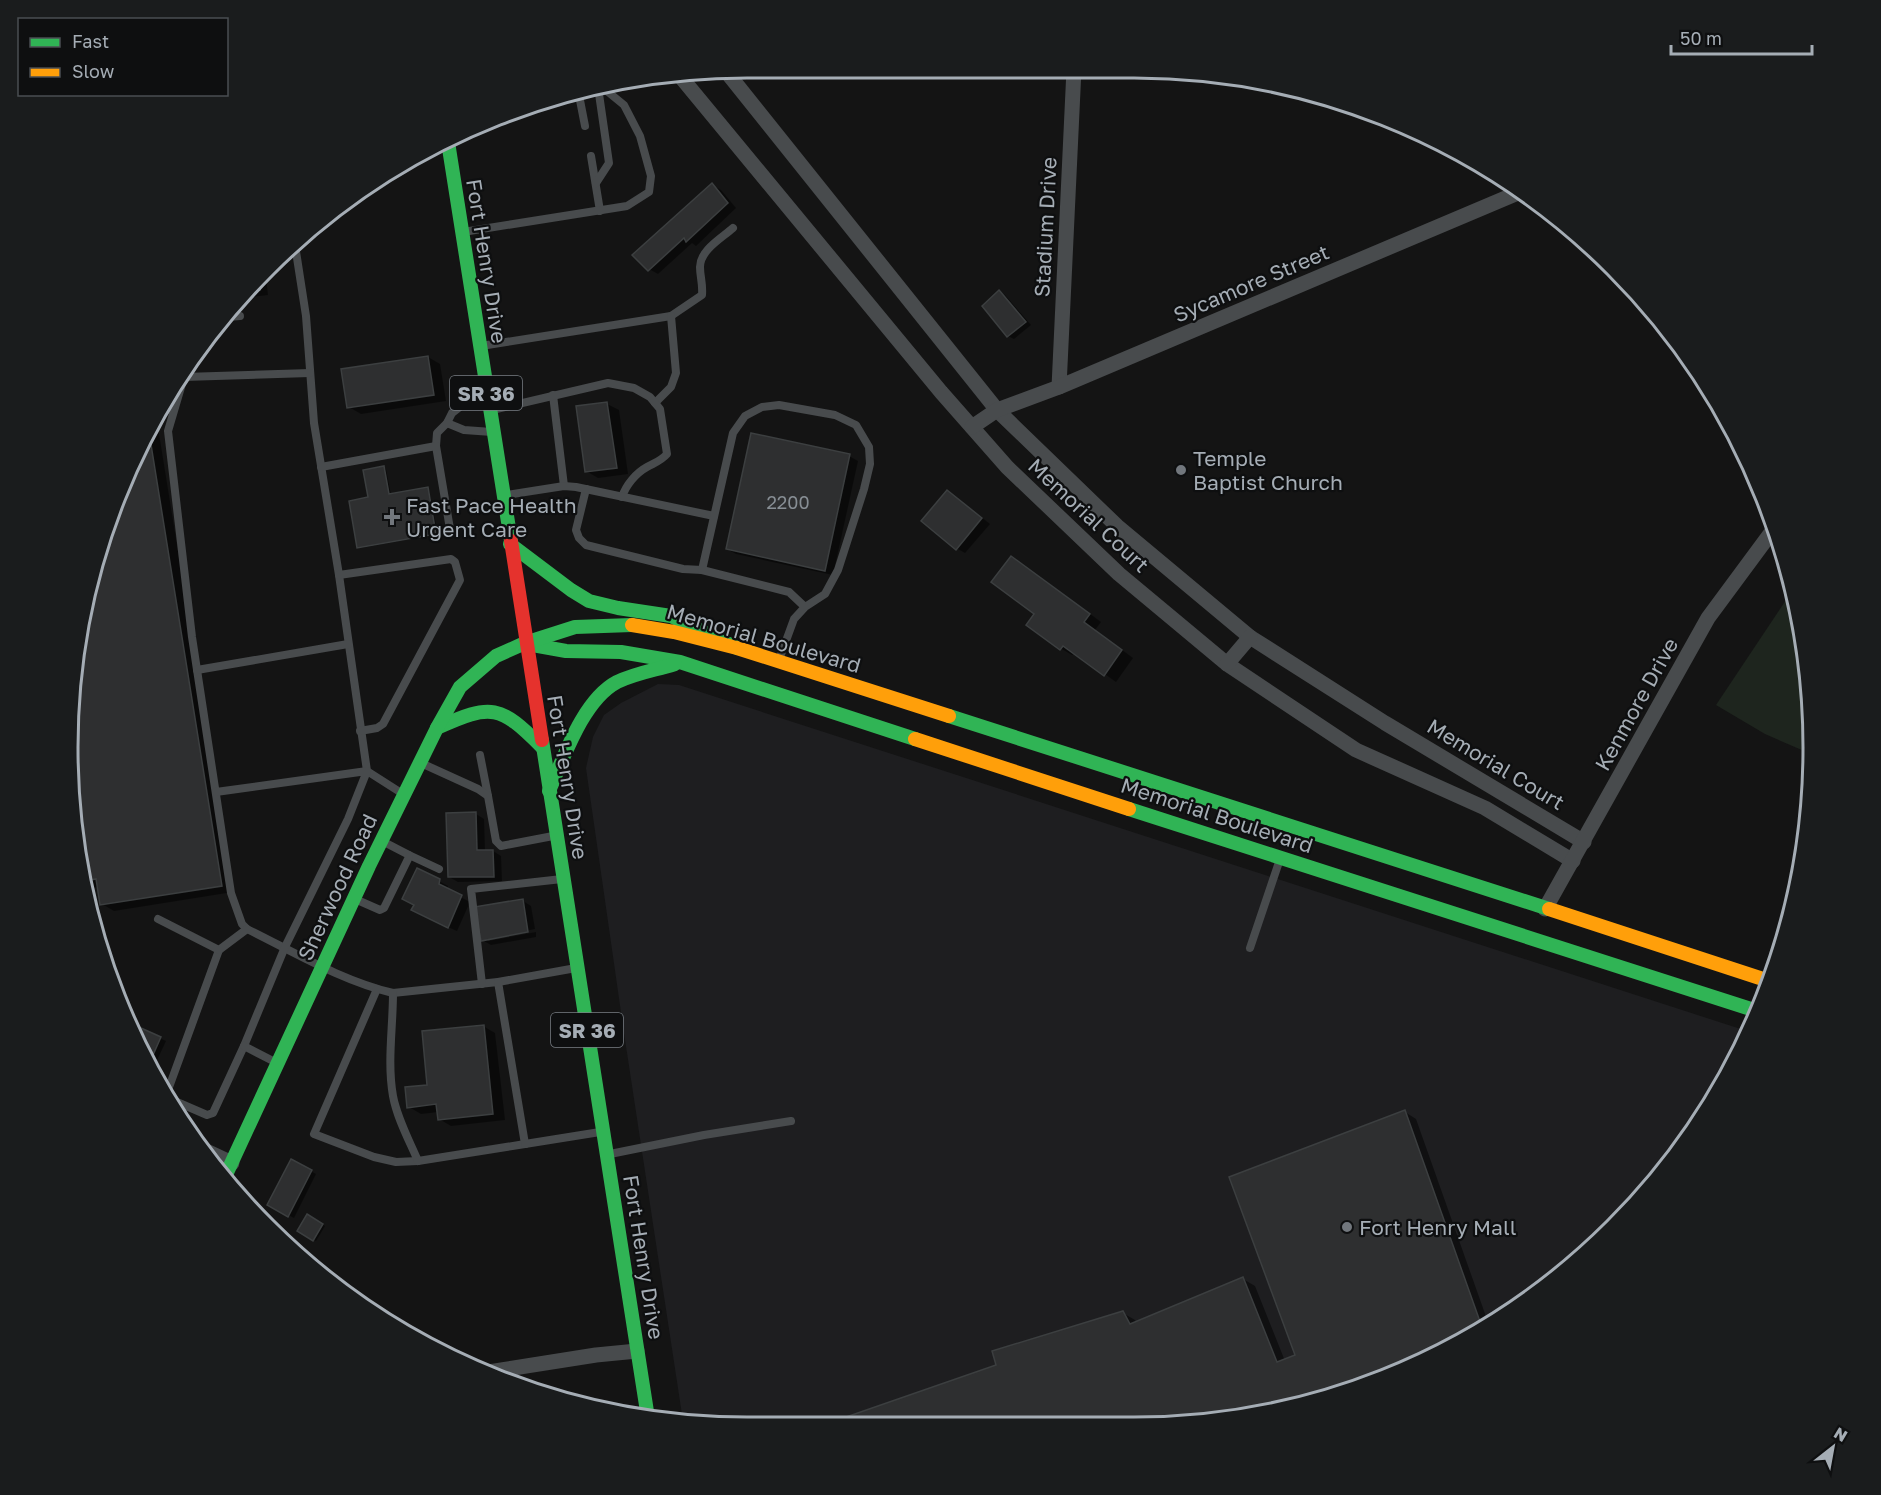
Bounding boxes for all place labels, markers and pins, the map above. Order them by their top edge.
place label: Temple Baptist Church [1193,445,1343,495]
marker: Temple Baptist Church [1174,463,1188,477]
place label: Fast Pace Health Urgent Care [406,492,577,542]
marker: Fast Pace Health Urgent Care [383,508,401,526]
place label: Fort Henry Mall [1359,1214,1516,1240]
marker: Fort Henry Mall [1340,1220,1354,1234]

